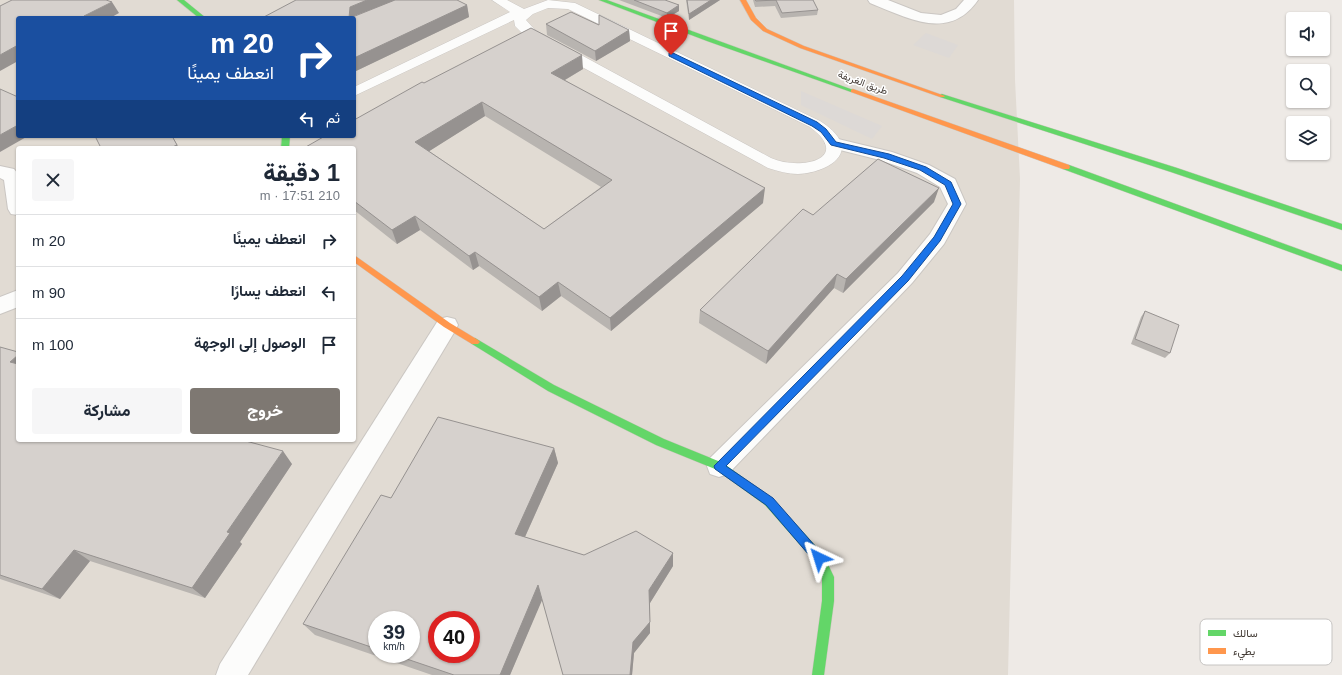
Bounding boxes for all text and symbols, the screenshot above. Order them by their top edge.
map controls [1286,12,1330,160]
button: sound [1286,12,1330,56]
pin [654,14,688,55]
icon: arrive [660,20,682,42]
text: 20 m [210,28,274,59]
icon: right [288,32,340,84]
text: انعطف يمينًا [187,63,274,83]
button: search [1286,64,1330,108]
street label: طريق الغريفة [836,68,890,98]
icon: left [296,108,318,130]
text: ثم [326,109,340,126]
button: layers [1286,116,1330,160]
button: close [32,159,74,201]
text: 1 دقيقة [263,159,340,186]
text: 210 m · 17:51 [260,188,340,203]
text: انعطف يمينًا [233,230,306,247]
icon: right [318,230,340,252]
text: 20 m [32,232,65,249]
text: انعطف يسارًا [231,282,306,299]
icon: left [318,282,340,304]
text: 90 m [32,284,65,301]
text: الوصول إلى الوجهة [194,334,306,351]
icon: arrive [318,334,340,356]
text: 100 m [32,336,74,353]
button: مشاركة [32,388,182,434]
button: خروج [190,388,340,434]
position arrow [798,537,840,579]
speed limit sign: 40 [428,611,480,663]
legend [1200,619,1332,665]
text: 39 [383,621,405,643]
text: سالك [1233,627,1258,639]
text: km/h [383,641,405,652]
text: بطيء [1233,645,1255,661]

